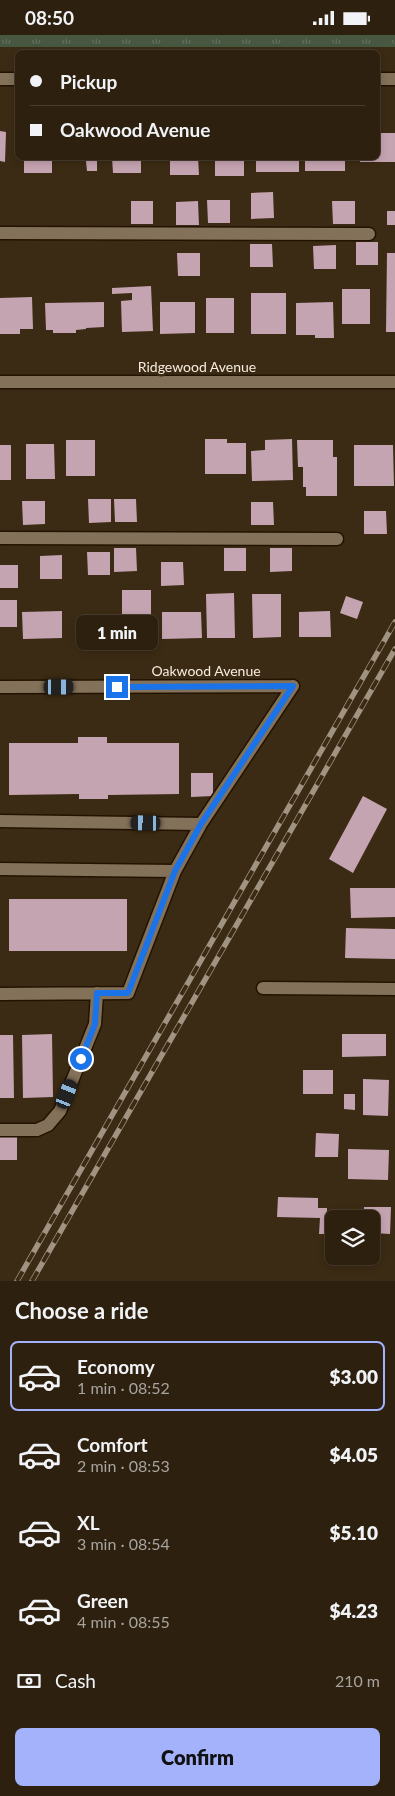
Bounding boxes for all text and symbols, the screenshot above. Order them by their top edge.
text: 08:50 [25,6,74,29]
text: Pickup [60,70,117,93]
text: Oakwood Avenue [60,118,210,141]
street label: Ridgewood Avenue [138,358,256,375]
callout: 1 min [76,615,158,649]
text: 1 min [97,623,137,642]
street label: Oakwood Avenue [151,662,261,679]
route end [106,676,128,698]
car [44,680,74,695]
car [130,815,161,831]
route start [70,1048,92,1070]
car [54,1077,79,1111]
map controls [325,1210,380,1265]
button: layers [325,1210,380,1265]
text: Choose a ride [15,1297,149,1324]
icon: car [17,1354,62,1399]
text: Economy [77,1355,155,1378]
text: $3.00 [329,1365,378,1388]
text: 1 min · 08:52 [77,1378,170,1397]
icon: car [17,1432,62,1477]
text: Comfort [77,1433,148,1456]
text: $4.05 [329,1443,378,1466]
text: 2 min · 08:53 [77,1456,170,1475]
icon: car [17,1510,62,1555]
text: XL [77,1511,100,1534]
text: $5.10 [329,1521,378,1544]
text: 3 min · 08:54 [77,1534,170,1553]
icon: car [17,1588,62,1633]
text: Green [77,1589,128,1612]
text: $4.23 [329,1599,378,1622]
text: 4 min · 08:55 [77,1612,170,1631]
icon: cash [15,1667,43,1695]
text: Cash [55,1669,96,1692]
text: 210 m [335,1671,380,1690]
button: Confirm [15,1728,380,1786]

